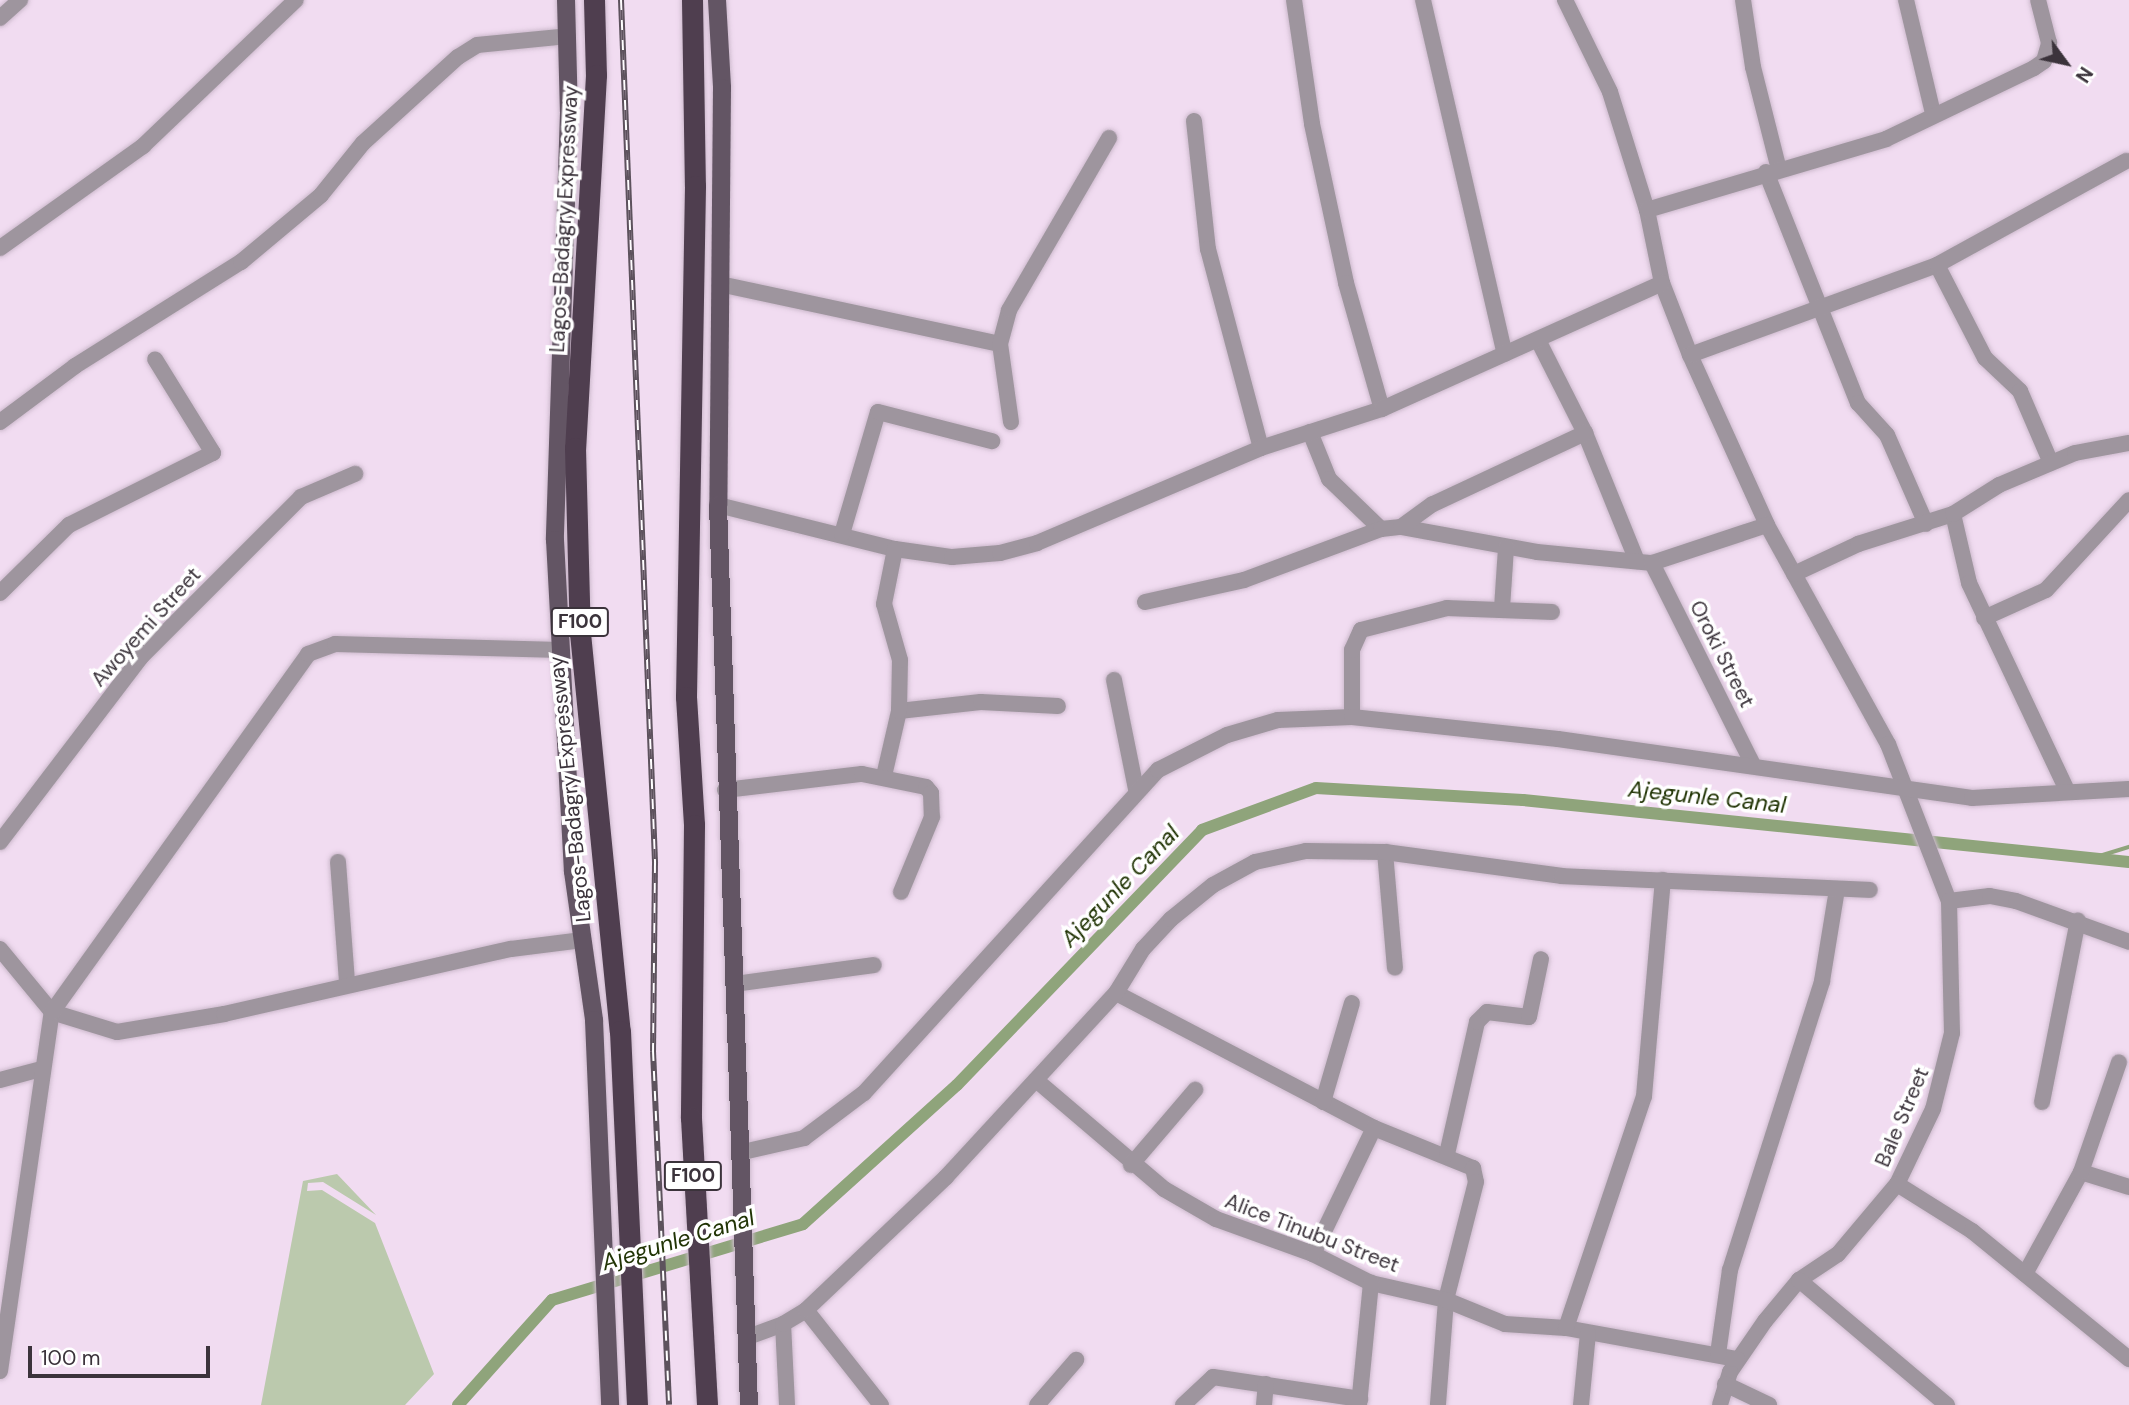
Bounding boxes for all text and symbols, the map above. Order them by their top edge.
north arrow [2031,28,2101,98]
text: N [2070,62,2098,87]
street label: Lagos-Badagry Expressway [544,85,584,353]
street label: Awoyemi Street [86,562,206,692]
street label: Oroki Street [1684,596,1760,712]
road number: F100 [550,607,610,638]
street label: Lagos-Badagry Expressway [543,655,597,923]
water label: Ajegunle Canal [1627,775,1787,819]
water label: Ajegunle Canal [1055,819,1185,953]
street label: Bale Street [1870,1063,1934,1171]
road number: F100 [663,1160,723,1192]
street label: Alice Tinubu Street [1221,1188,1403,1278]
water label: Ajegunle Canal [598,1204,758,1276]
scale bar [32,1332,214,1376]
text: 100 m [41,1344,101,1372]

